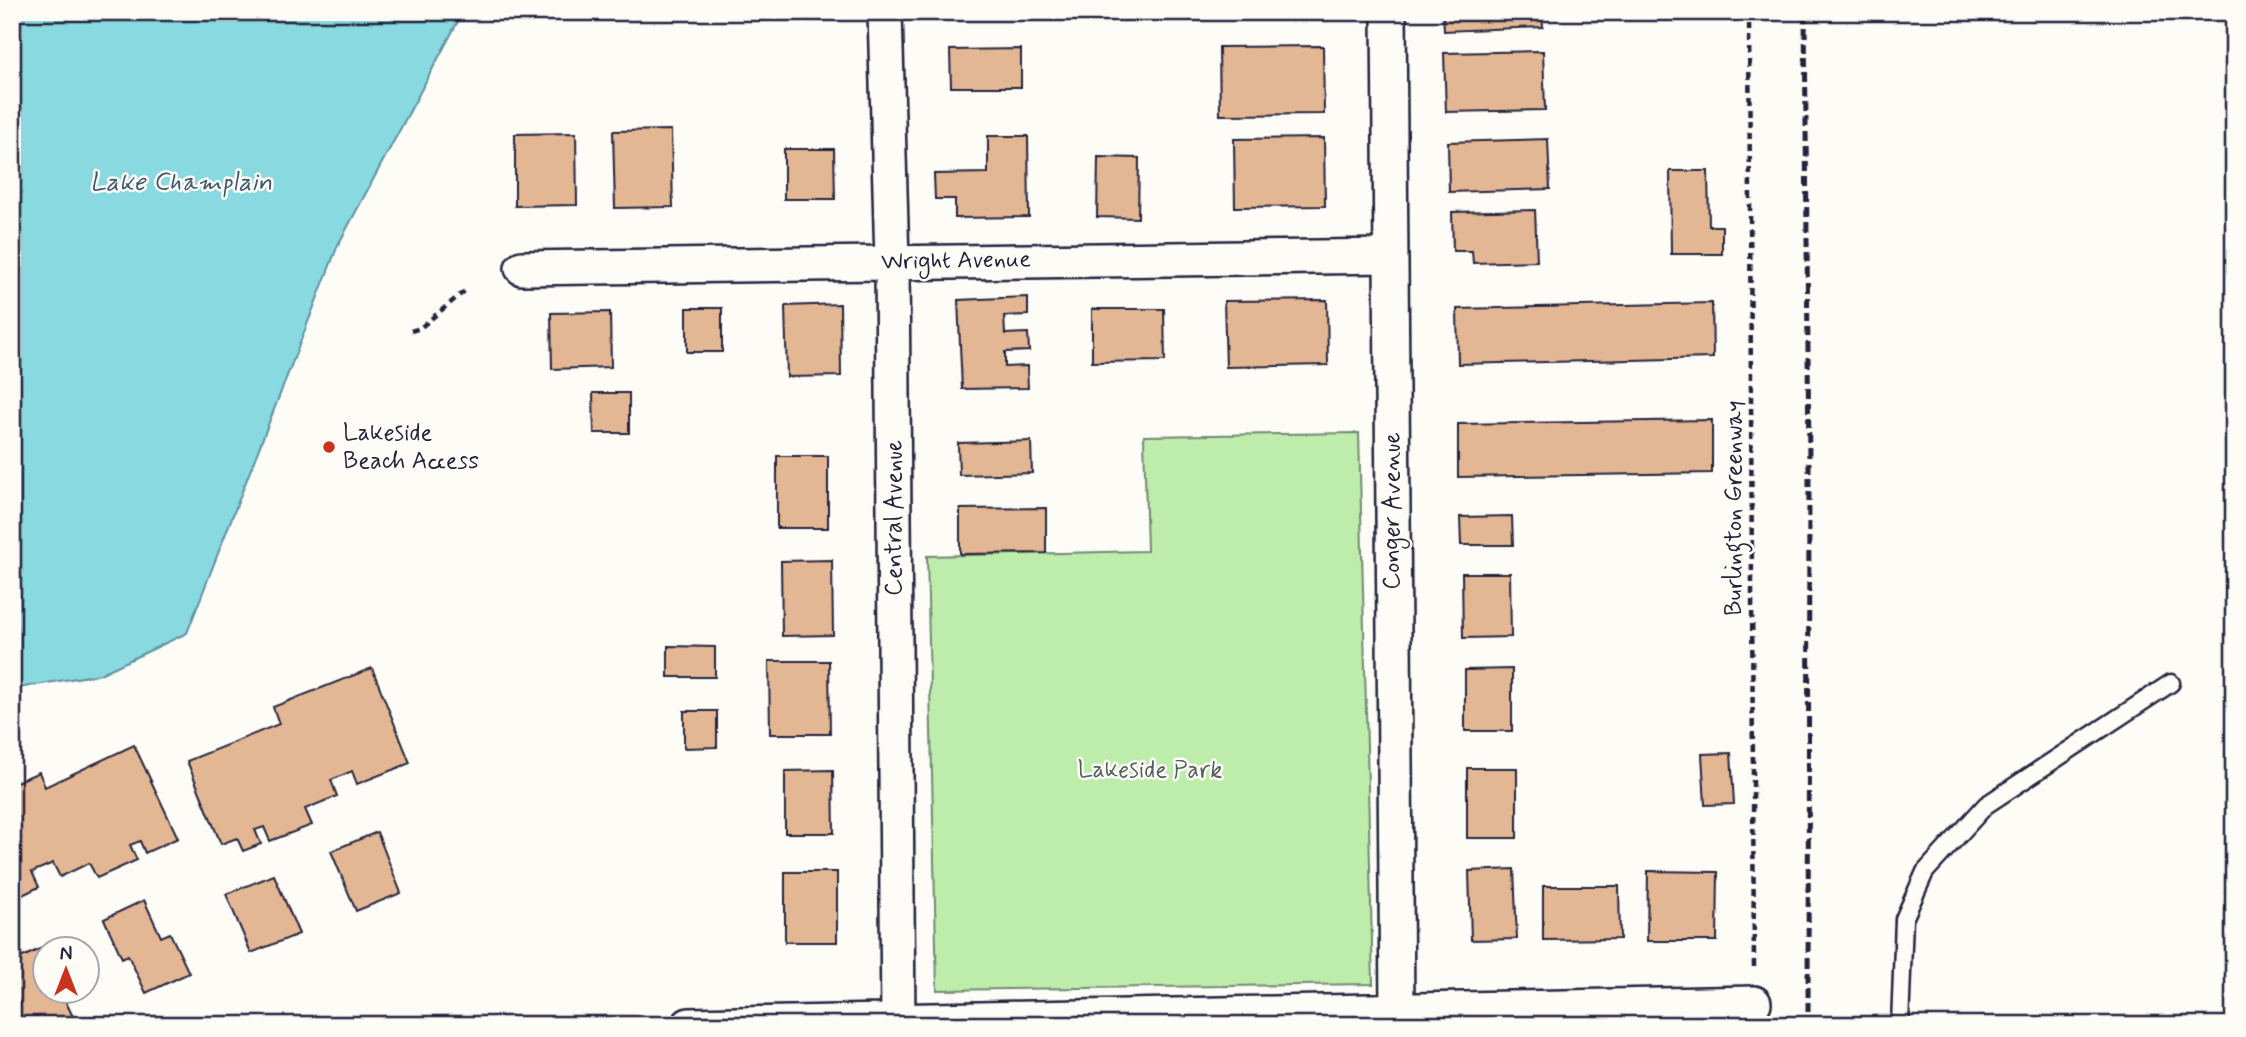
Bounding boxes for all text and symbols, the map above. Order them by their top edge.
water label: Lake Champlain [90,166,272,200]
street label: Wright Avenue [881,244,1031,280]
street label: Burlington Greenway [1719,400,1753,616]
place label: Lakeside Beach Access [343,418,479,477]
street label: Conger Avenue [1377,432,1410,590]
marker: Lakeside Beach Access [321,439,337,455]
street label: Central Avenue [879,440,910,596]
park label: Lakeside Park [1078,755,1222,786]
north arrow [32,936,102,1006]
text: N [60,942,72,967]

